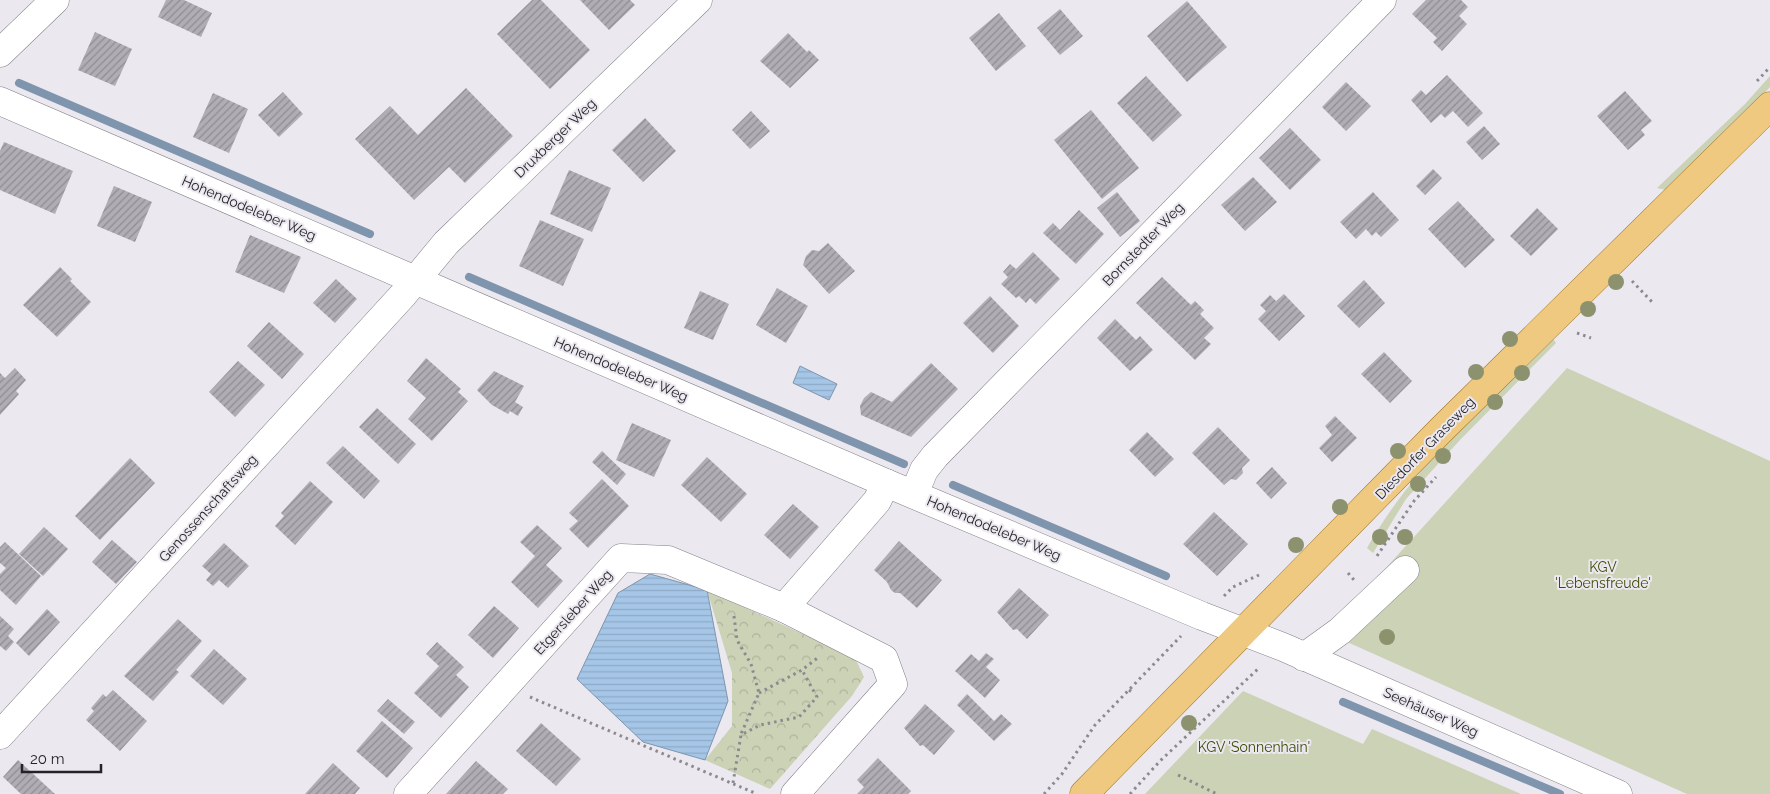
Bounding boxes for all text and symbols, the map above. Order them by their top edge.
street label: Druxberger Weg [511,95,599,181]
street label: Hohendodeleber Weg [180,172,318,244]
street label: Bornstedter Weg [1099,199,1187,289]
street label: Hohendodeleber Weg [552,333,690,405]
street label: Diesdorfer Graseweg [1372,393,1478,503]
street label: Genossenschaftsweg [156,451,260,565]
street label: Hohendodeleber Weg [925,492,1063,564]
park label: KGV 'Lebensfreude' [1555,559,1651,591]
street label: Etgersleber Weg [531,566,615,658]
street label: Seehäuser Weg [1381,684,1481,740]
park label: KGV 'Sonnenhain' [1198,739,1310,755]
scale bar [22,742,101,774]
text: 20 m [30,750,65,768]

